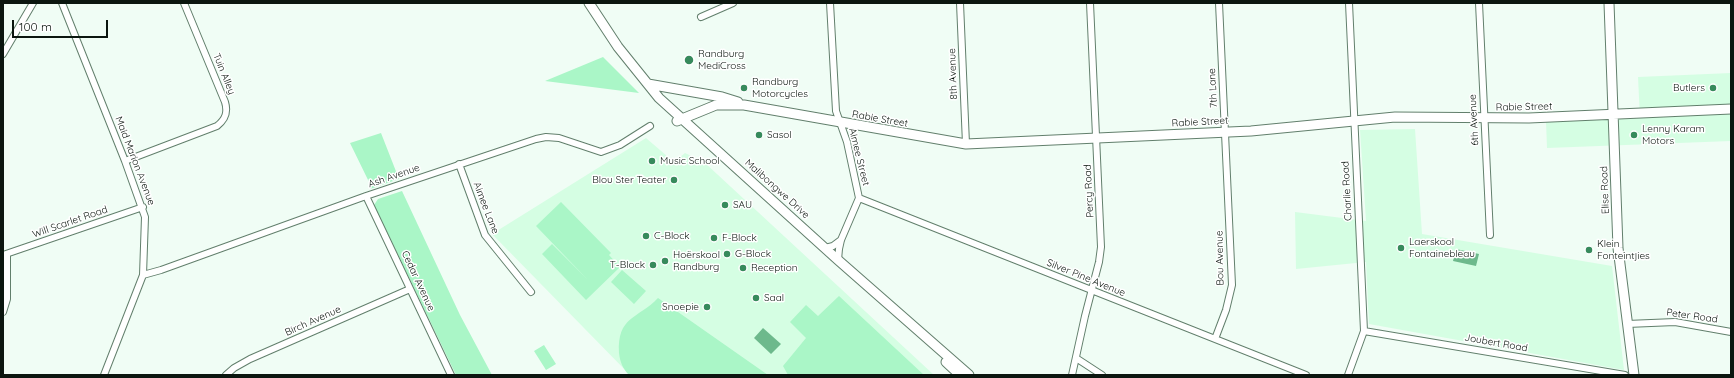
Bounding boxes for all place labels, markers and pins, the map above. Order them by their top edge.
place label: Randburg MediCross [698,48,746,72]
marker: Randburg MediCross [683,54,695,66]
place label: Randburg Motorcycles [752,76,808,100]
place label: Butlers [1673,82,1705,94]
marker: Randburg Motorcycles [739,83,749,93]
marker: Butlers [1708,83,1718,93]
place label: Lenny Karam Motors [1642,123,1705,146]
place label: Sasol [767,129,792,141]
marker: Sasol [754,130,764,140]
marker: Lenny Karam Motors [1629,130,1639,140]
place label: Music School [660,155,720,167]
marker: Music School [647,156,657,166]
place label: Blou Ster Teater [592,174,666,186]
marker: Blou Ster Teater [669,175,679,185]
place label: SAU [733,199,752,211]
marker: SAU [720,200,730,210]
place label: C-Block [654,230,690,242]
marker: C-Block [641,231,651,241]
place label: F-Block [722,232,757,244]
marker: F-Block [709,233,719,243]
place label: Laerskool Fontainebleau [1409,236,1475,260]
place label: Klein Fonteintjies [1597,238,1650,262]
marker: Laerskool Fontainebleau [1396,243,1406,253]
marker: Klein Fonteintjies [1584,245,1594,255]
place label: G-Block [735,248,771,260]
place label: Hoërskool Randburg [673,249,720,272]
marker: G-Block [722,249,732,259]
marker: Hoërskool Randburg [660,256,670,266]
place label: T-Block [610,259,645,271]
marker: T-Block [648,260,658,270]
place label: Reception [751,262,798,274]
marker: Reception [738,263,748,273]
place label: Saal [764,292,784,304]
marker: Saal [751,293,761,303]
place label: Snoepie [662,301,699,313]
marker: Snoepie [702,302,712,312]

